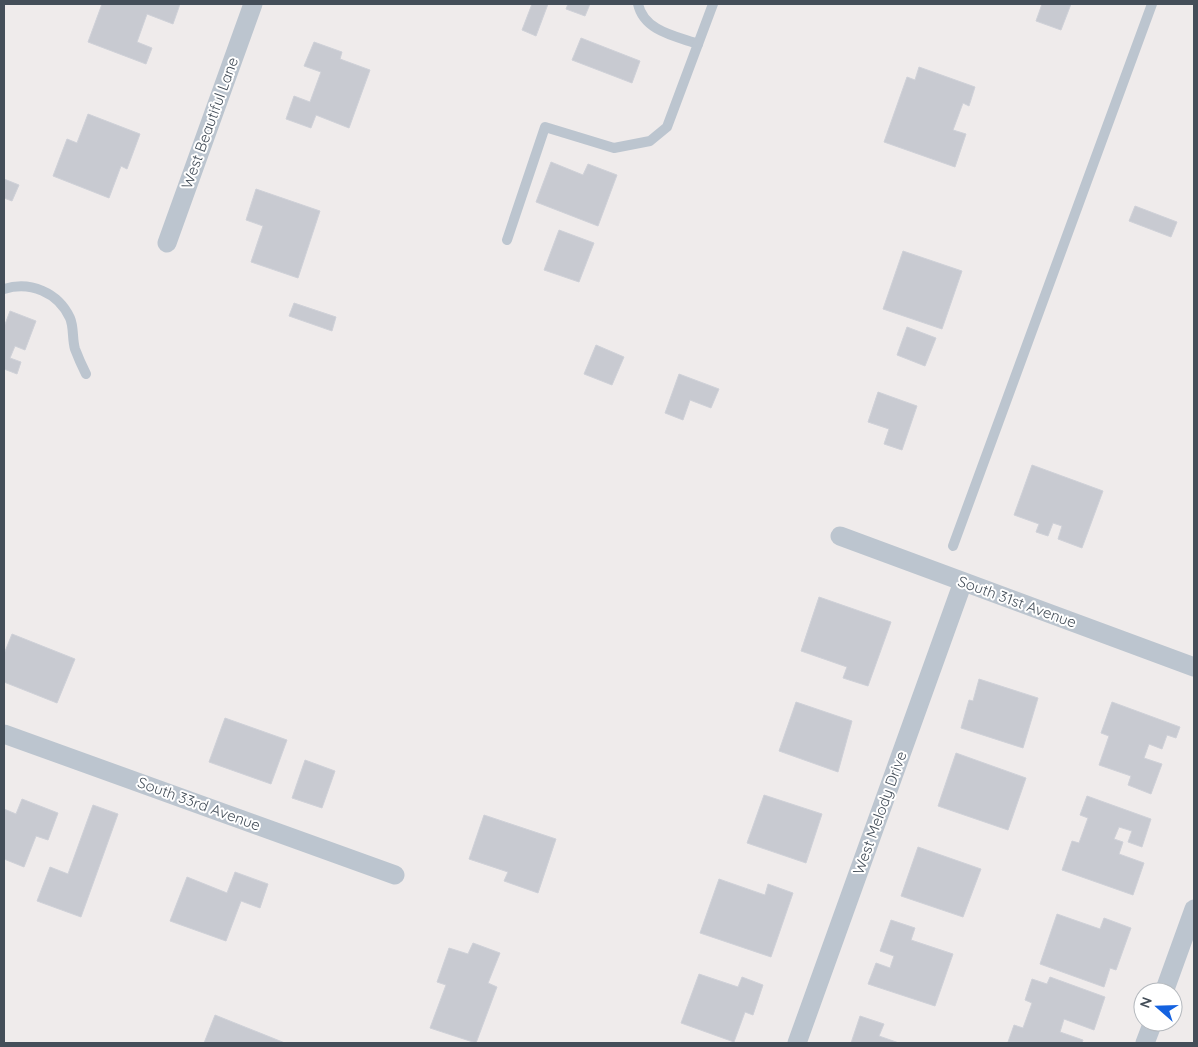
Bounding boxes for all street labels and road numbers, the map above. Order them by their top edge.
street label: West Beautiful Lane [177,54,242,191]
street label: South 31st Avenue [955,571,1079,632]
street label: West Melody Drive [848,748,911,877]
street label: South 33rd Avenue [135,772,263,835]

